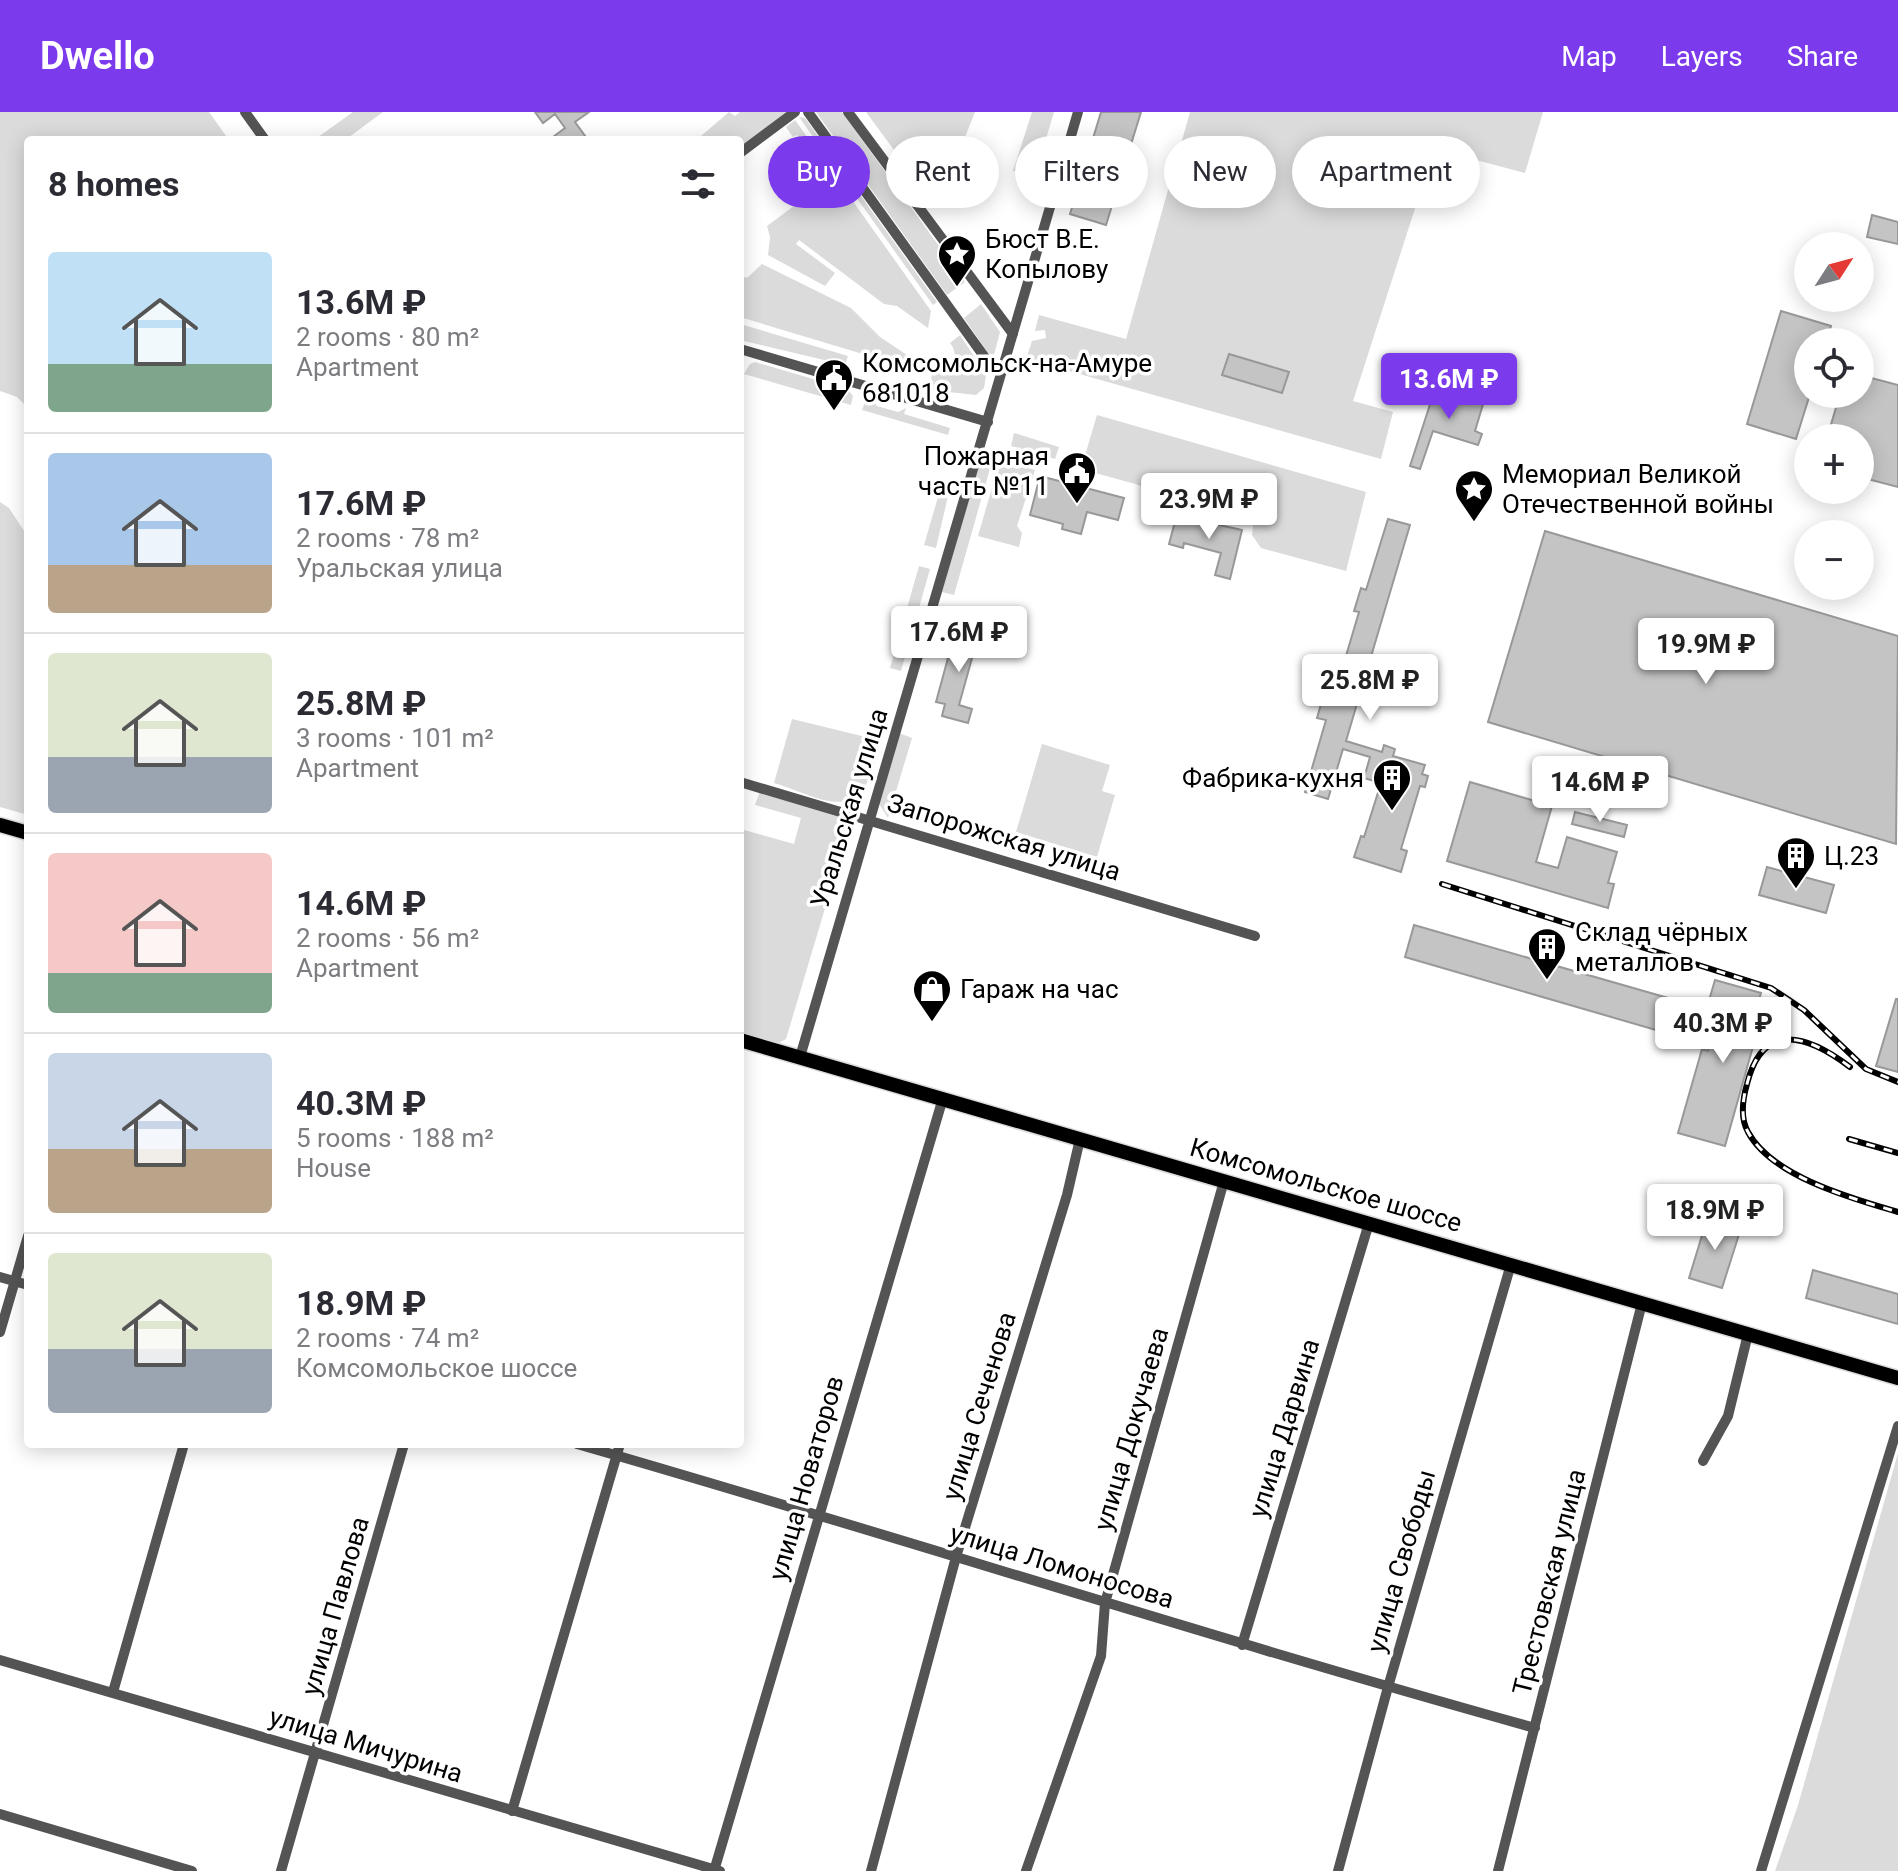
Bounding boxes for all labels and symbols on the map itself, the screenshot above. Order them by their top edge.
place label: Бюст В.Е. Копылову [985,224,1108,284]
north arrow [1794,232,1874,312]
place icon: Бюст В.Е. Копылову [936,233,978,288]
place label: Комсомольск-на-Амуре 681018 [862,348,1152,408]
pin: 13.6M ₽ [1375,353,1523,421]
public building icon: Комсомольск-на-Амуре 681018 [813,357,855,412]
place label: Пожарная часть №11 [918,441,1049,501]
public building icon: Пожарная часть №11 [1056,450,1098,505]
place label: Мемориал Великой Отечественной войны [1502,459,1774,519]
place icon: Мемориал Великой Отечественной войны [1453,468,1495,523]
pin: 23.9M ₽ [1135,473,1283,541]
pin: 17.6M ₽ [885,606,1033,674]
pin: 19.9M ₽ [1632,618,1780,686]
pin: 25.8M ₽ [1296,654,1444,722]
street label: Уральская улица [804,705,894,911]
pin: 14.6M ₽ [1526,756,1674,824]
building icon: Фабрика-кухня [1371,757,1413,812]
place label: Фабрика-кухня [1182,763,1364,793]
street label: Запорожская улица [884,787,1124,887]
building icon: Ц.23 [1775,835,1817,890]
place label: Ц.23 [1824,841,1879,871]
place label: Склад чёрных металлов [1575,917,1748,977]
building icon: Склад чёрных металлов [1526,926,1568,981]
shop icon: Гараж на час [911,968,953,1023]
place label: Гараж на час [960,974,1119,1004]
pin: 40.3M ₽ [1649,997,1797,1065]
street label: Комсомольское шоссе [1187,1132,1465,1238]
pin: 18.9M ₽ [1641,1184,1789,1252]
street label: улица Сеченова [936,1308,1022,1504]
street label: улица Докучаева [1088,1324,1174,1534]
street label: улица Дарвина [1243,1335,1325,1521]
street label: улица Новаторов [762,1372,850,1584]
street label: улица Свободы [1361,1466,1441,1656]
street label: Трестовская улица [1506,1466,1592,1698]
street label: улица Павлова [295,1513,375,1699]
street label: улица Ломоносова [946,1518,1178,1614]
street label: улица Мичурина [266,1701,466,1789]

